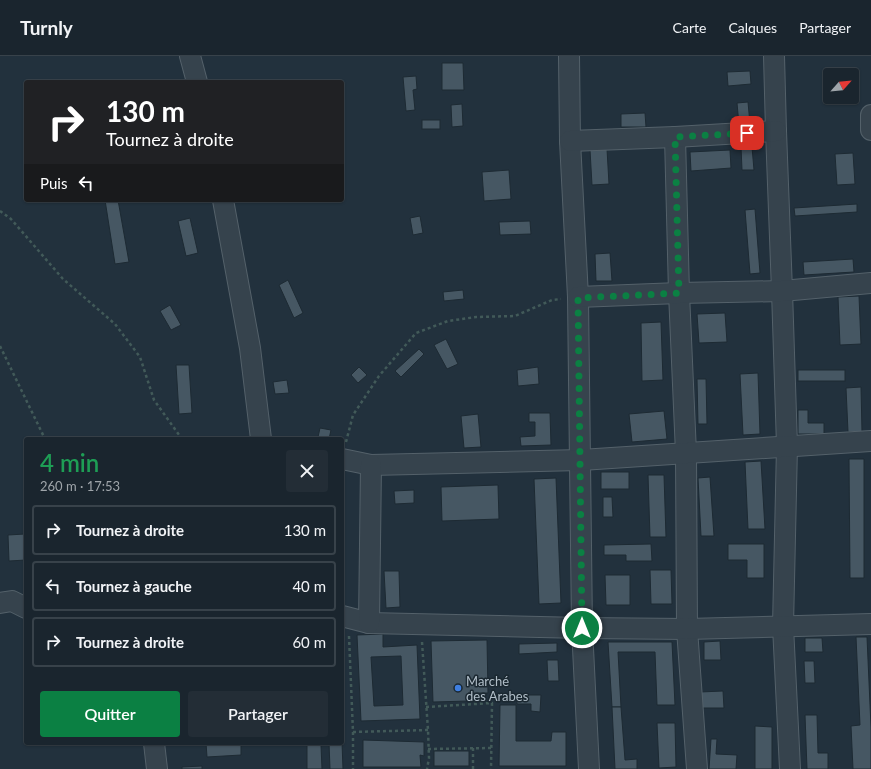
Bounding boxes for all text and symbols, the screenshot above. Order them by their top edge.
text: Turnly [20,16,73,39]
text: Carte [673,19,706,36]
text: Calques [728,19,777,36]
text: Partager [799,19,851,36]
north arrow [823,68,859,104]
map controls [823,68,859,104]
text: 130 m [106,94,185,128]
icon: right [40,96,92,148]
pin [730,116,764,150]
icon: arrive [736,122,758,144]
text: Tournez à droite [106,128,234,150]
icon: left [75,172,97,194]
text: Puis [40,174,67,192]
text: 4 min [40,448,99,477]
button: close [286,450,328,492]
text: 260 m · 17:53 [40,478,120,494]
icon: right [42,519,64,541]
text: Tournez à droite [76,521,184,539]
text: 130 m [284,521,326,539]
icon: left [42,575,64,597]
text: Tournez à gauche [76,577,192,595]
text: 40 m [292,577,326,595]
position arrow [561,607,603,649]
icon: right [42,631,64,653]
text: Tournez à droite [76,633,184,651]
text: 60 m [292,633,326,651]
place label: Marché des Arabes [466,673,529,704]
marker: Marché des Arabes [453,683,463,693]
button: Quitter [40,691,180,737]
button: Partager [188,691,328,737]

